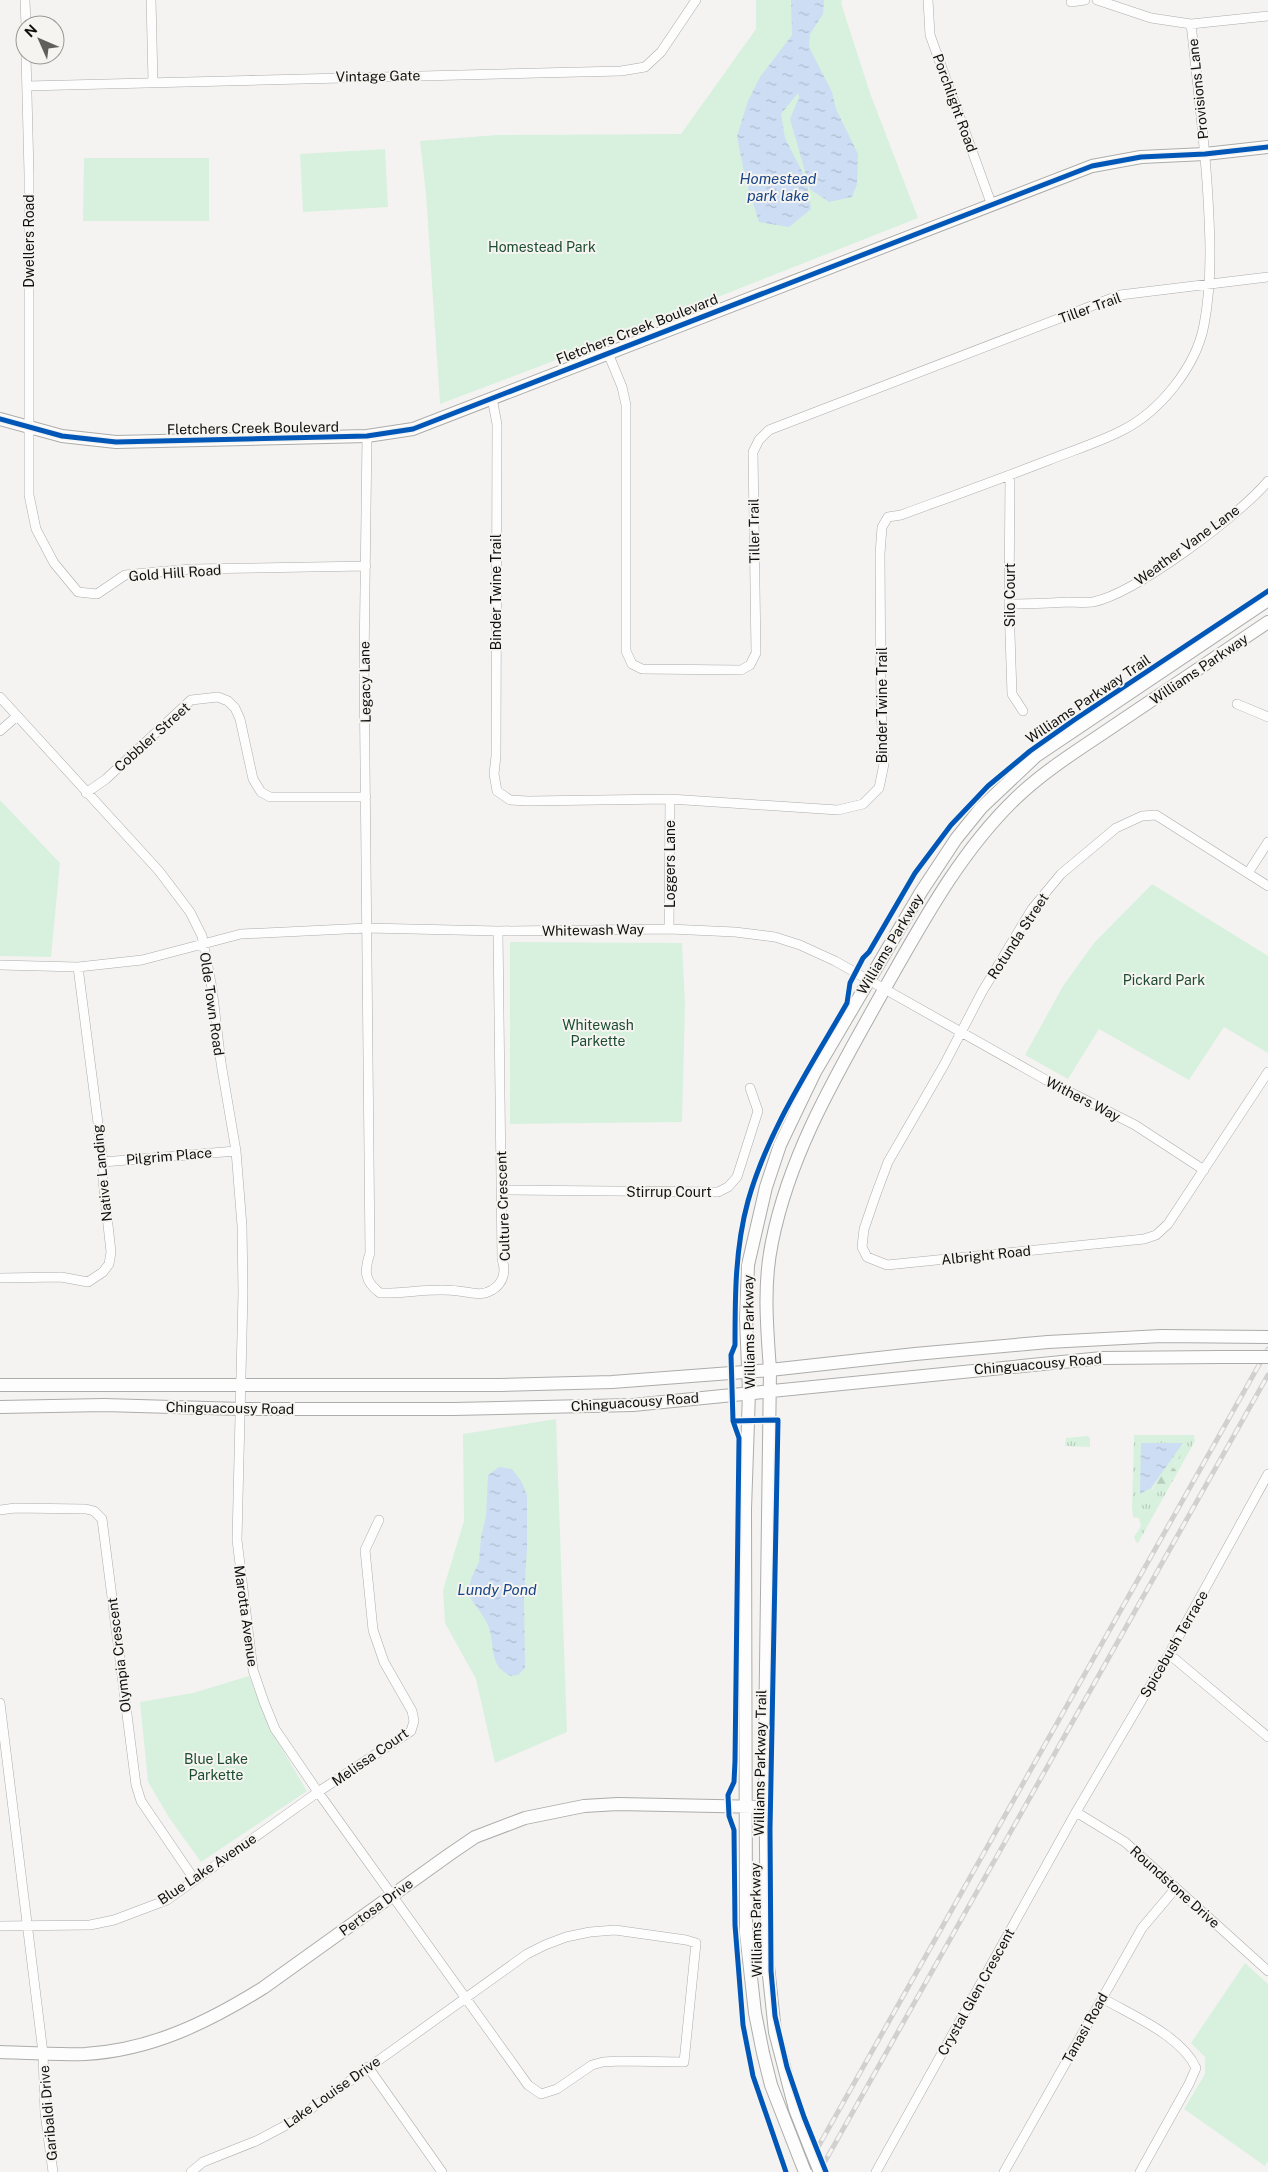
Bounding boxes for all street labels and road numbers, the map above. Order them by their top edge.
street label: Provisions Lane [1185,38,1211,140]
street label: Porchlight Road [930,52,980,154]
street label: Vintage Gate [336,67,420,85]
street label: Dwellers Road [21,194,37,288]
street label: Tiller Trail [1057,289,1123,327]
street label: Fletchers Creek Boulevard [554,291,720,367]
street label: Fletchers Creek Boulevard [167,418,339,438]
street label: Tiller Trail [745,498,763,564]
street label: Weather Vane Lane [1132,502,1243,588]
street label: Binder Twine Trail [488,534,504,650]
street label: Gold Hill Road [128,562,222,584]
street label: Silo Court [1002,563,1018,627]
street label: Williams Parkway [1147,630,1251,708]
street label: Legacy Lane [356,641,374,723]
street label: Binder Twine Trail [874,647,890,763]
street label: Williams Parkway Trail [1023,651,1153,747]
street label: Cobbler Street [111,699,193,775]
street label: Loggers Lane [662,820,678,908]
street label: Williams Parkway [854,890,927,997]
street label: Rotunda Street [984,890,1052,982]
street label: Whitewash Way [542,921,645,939]
street label: Olde Town Road [197,951,227,1057]
street label: Withers Way [1043,1073,1123,1125]
street label: Native Landing [89,1123,115,1222]
street label: Pilgrim Place [125,1144,213,1168]
street label: Culture Crescent [493,1151,513,1261]
street label: Stirrup Court [626,1184,712,1200]
street label: Albright Road [940,1242,1032,1268]
street label: Williams Parkway [740,1274,758,1389]
street label: Chinguacousy Road [973,1350,1103,1378]
street label: Chinguacousy Road [570,1390,700,1414]
street label: Chinguacousy Road [166,1399,294,1417]
street label: Marotta Avenue [231,1564,261,1668]
street label: Spicebush Terrace [1137,1588,1211,1700]
street label: Olympia Crescent [104,1597,134,1713]
street label: Williams Parkway Trail [751,1690,769,1836]
street label: Melissa Court [329,1725,411,1789]
street label: Blue Lake Avenue [155,1830,259,1908]
street label: Roundstone Drive [1127,1843,1223,1931]
street label: Williams Parkway [747,1862,765,1977]
street label: Pertosa Drive [336,1875,416,1939]
street label: Crystal Glen Crescent [934,1926,1018,2058]
street label: Tanasi Road [1059,1990,1111,2066]
street label: Lake Louise Drive [281,2053,383,2131]
street label: Garibaldi Drive [36,2065,60,2161]

